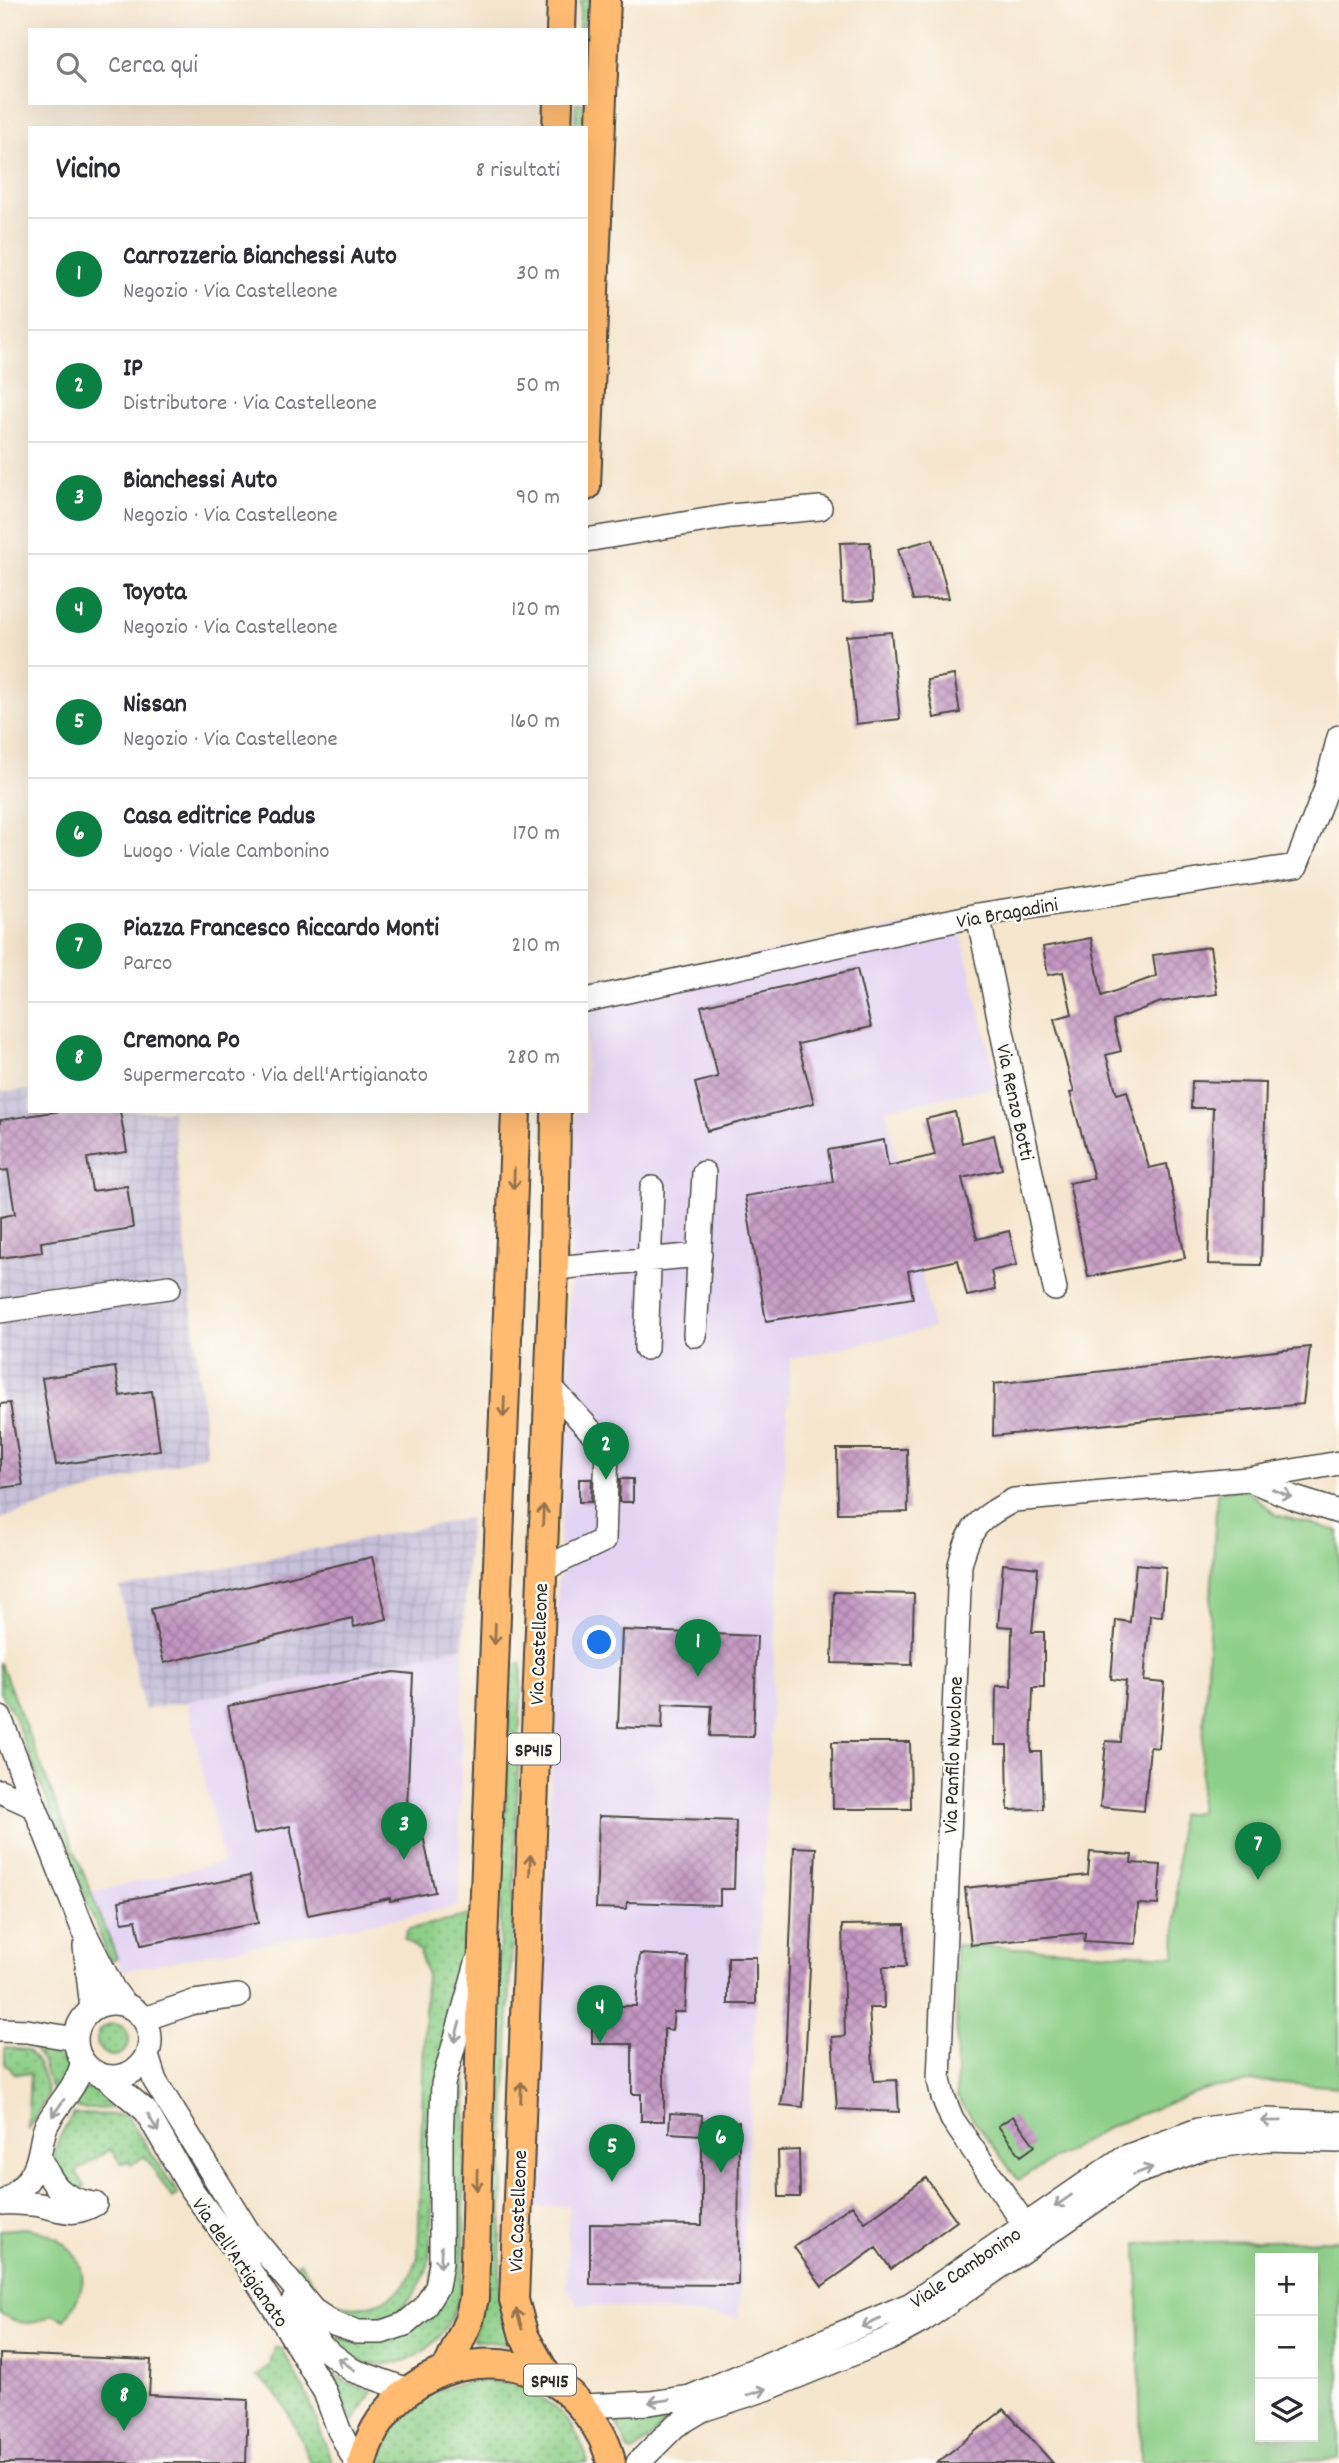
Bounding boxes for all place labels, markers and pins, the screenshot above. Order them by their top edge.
pin: 2 [583,1422,629,1480]
pin: 1 [675,1619,721,1677]
pin: 3 [381,1802,427,1860]
pin: 7 [1235,1822,1281,1880]
pin: 4 [577,1985,623,2043]
pin: 6 [698,2115,744,2173]
pin: 5 [589,2124,635,2182]
pin: 8 [101,2373,147,2431]

